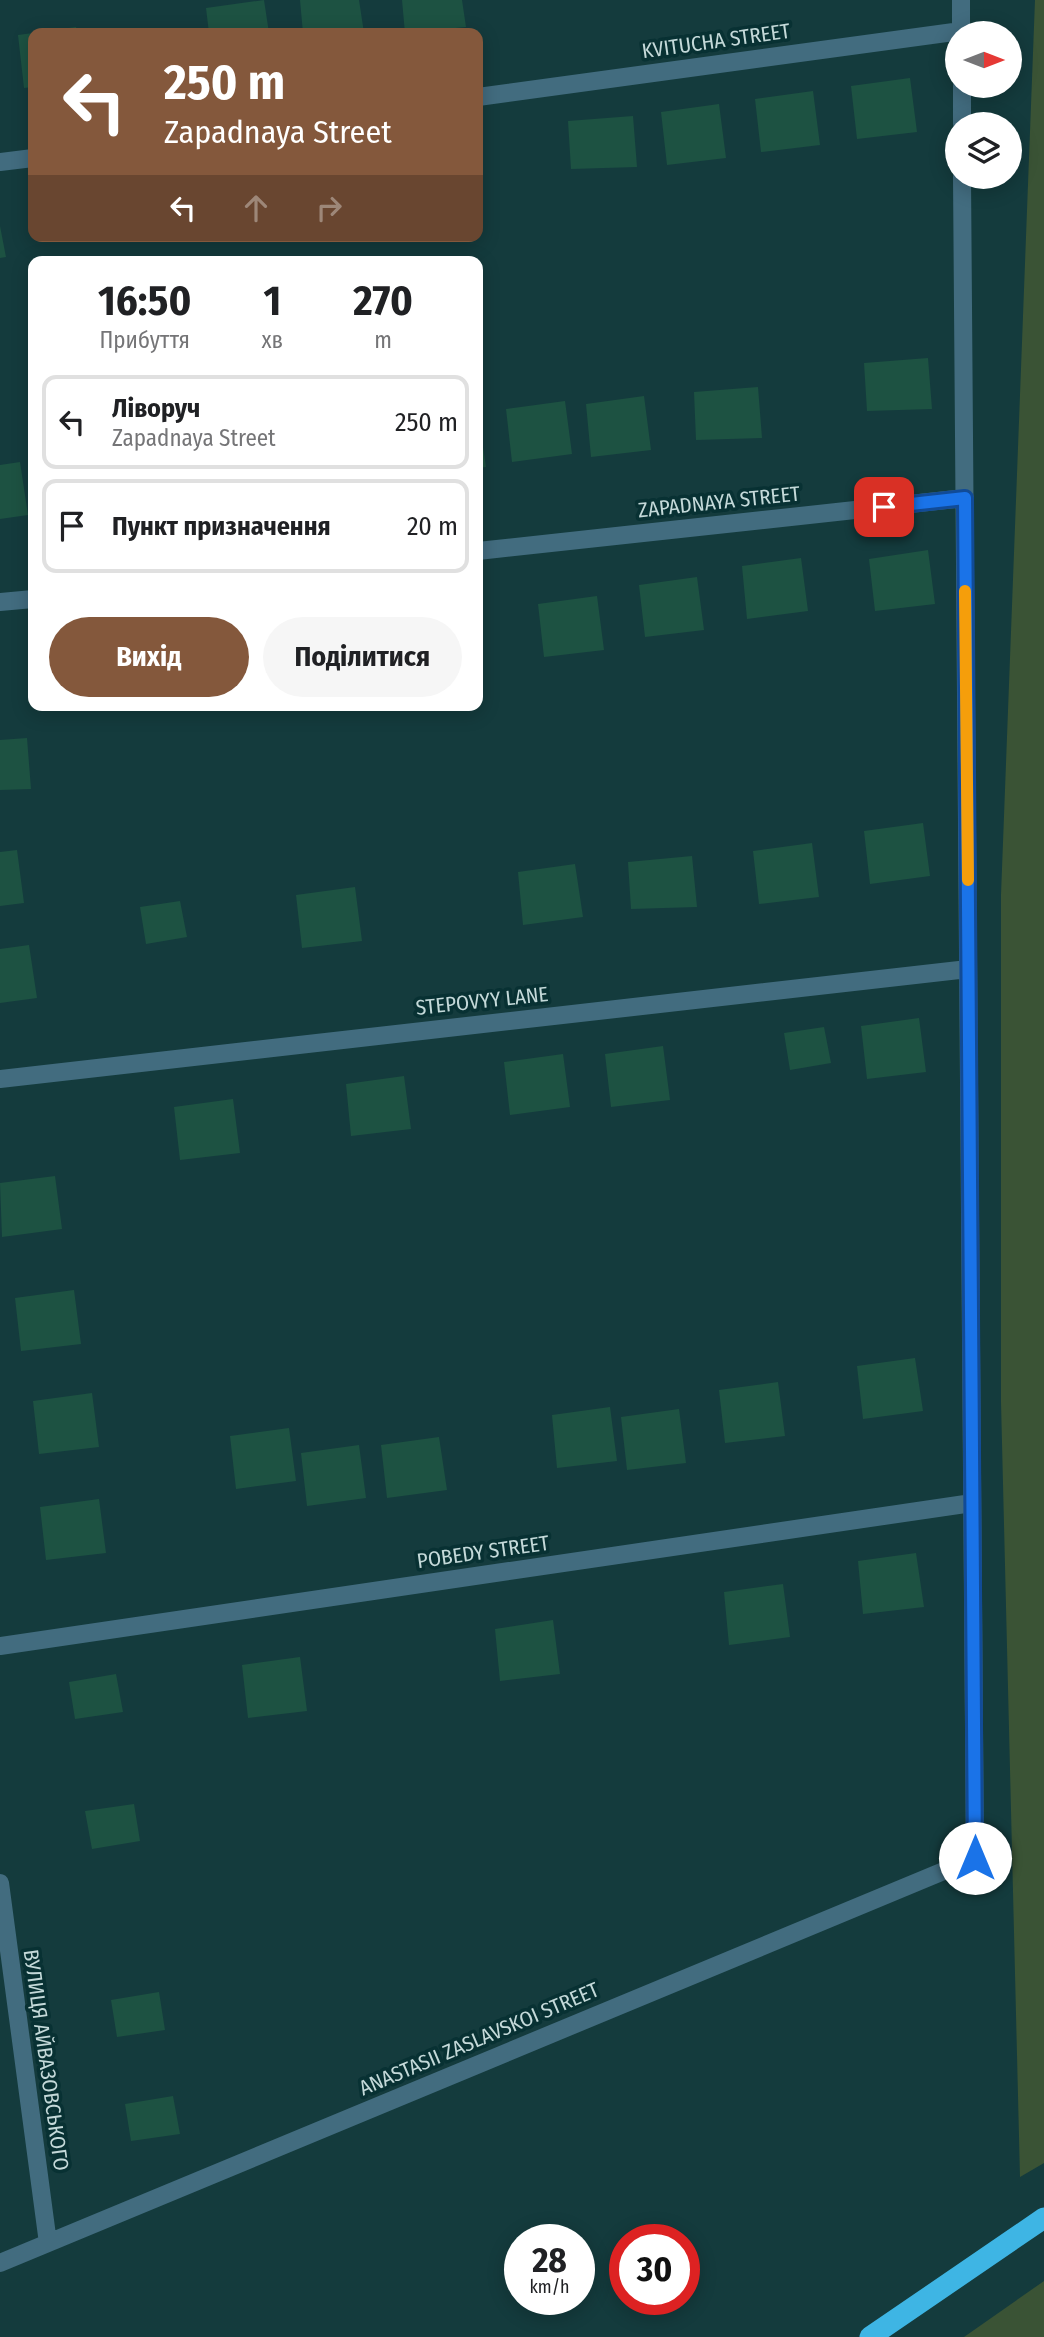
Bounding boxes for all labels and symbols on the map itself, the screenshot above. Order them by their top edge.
street label: KVІTUCHA STREET [640,18,792,64]
north arrow [945,21,1022,98]
pin [854,477,914,537]
street label: ZAPADNAYA STREET [637,481,802,523]
street label: STEPOVYY LANE [414,981,550,1021]
street label: POBEDY STREET [415,1530,551,1574]
position arrow [938,1821,1012,1895]
street label: ВУЛИЦЯ АЙВАЗОВСЬКОГО [18,1948,74,2172]
street label: ANASTASII ZASLAVSKOI STREET [355,1977,603,2101]
speed limit sign: 30 [609,2224,700,2315]

